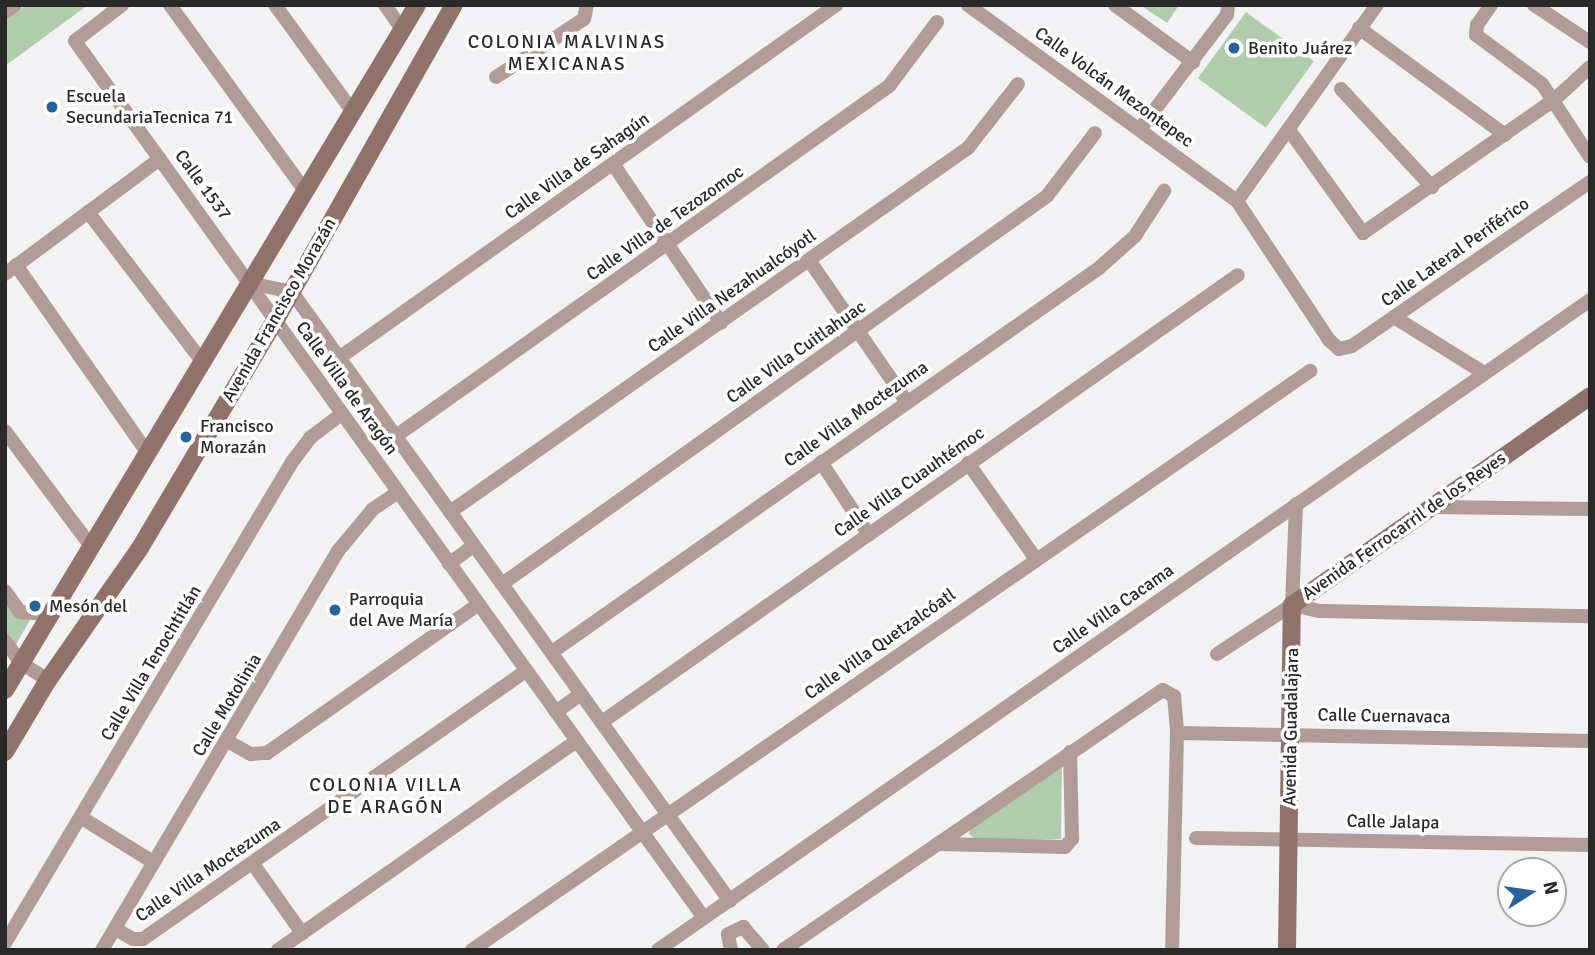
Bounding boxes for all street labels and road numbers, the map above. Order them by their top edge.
street label: Calle Volcán Mezontepec [1030,22,1198,152]
street label: Calle Villa de Sahagún [501,108,653,224]
street label: Calle 1537 [170,146,236,224]
street label: Calle Villa de Tezozomoc [582,161,748,285]
street label: Calle Lateral Periférico [1377,193,1533,311]
street label: Avenida Francisco Morazán [217,214,341,406]
street label: Calle Villa Nezahualcóyotl [644,225,820,357]
street label: Calle Villa Cuitlahuac [722,296,870,408]
street label: Calle Villa de Aragón [291,317,403,459]
street label: Calle Villa Moctezuma [780,356,932,472]
street label: Calle Villa Cuauhtémoc [830,422,988,542]
street label: Avenida Ferrocarril de los Reyes [1298,447,1510,605]
street label: Calle Villa Cacama [1048,559,1178,659]
street label: Calle Villa Tenochtitlán [96,581,206,745]
street label: Calle Villa Quetzalcóatl [800,584,960,704]
street label: Avenida Guadalajara [1279,648,1303,806]
street label: Calle Motolinia [188,650,266,760]
street label: Calle Cuernavaca [1317,704,1451,728]
street label: Calle Jalapa [1346,810,1440,834]
street label: Calle Villa Moctezuma [131,813,285,927]

